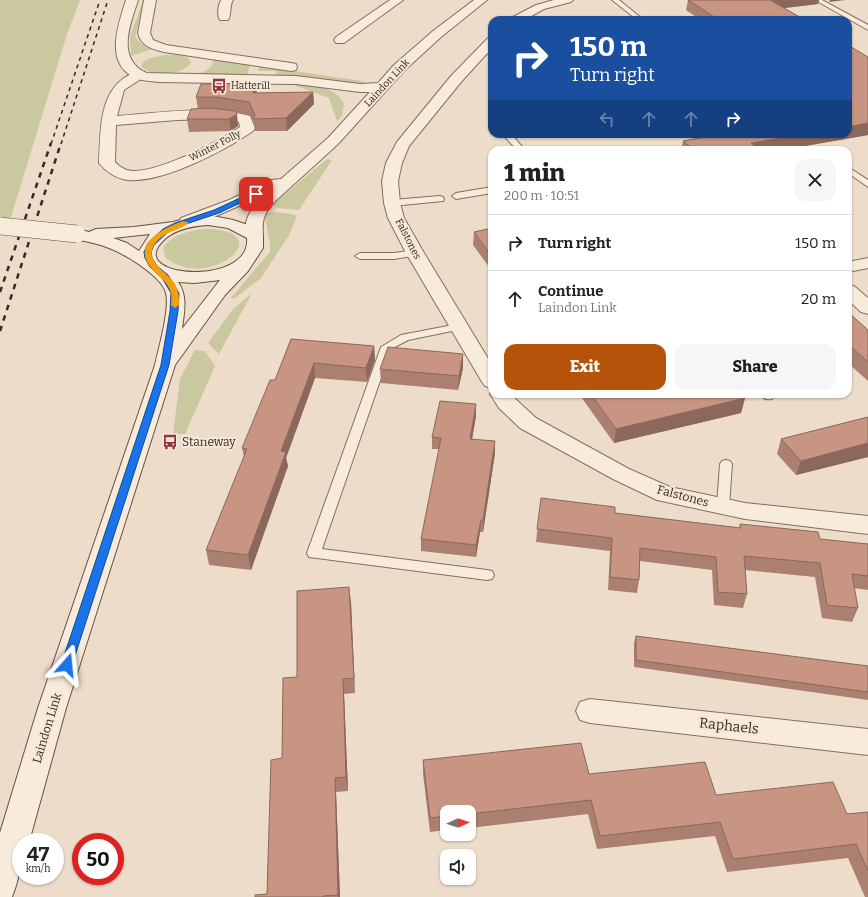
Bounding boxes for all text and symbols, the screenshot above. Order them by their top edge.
text: 150 m [570,30,647,63]
icon: right [504,32,556,84]
street label: Laindon Link [362,57,412,109]
text: Turn right [570,64,655,86]
bus stop icon: Hatterill [210,77,228,95]
place label: Hatterill [231,80,270,92]
icon: left [596,108,618,130]
icon: ahead [638,108,660,130]
icon: ahead [680,108,702,130]
icon: right [722,108,744,130]
street label: Winter Folly [187,128,243,164]
text: 1 min [504,159,565,187]
button: close [794,159,836,201]
pin [239,177,273,211]
icon: arrive [245,183,267,205]
text: 200 m · 10:51 [504,188,579,203]
street label: Falstones [393,217,423,262]
icon: right [504,232,526,254]
text: Turn right [538,234,611,252]
text: 150 m [795,234,836,252]
text: Continue [538,282,604,300]
icon: ahead [504,288,526,310]
text: 20 m [801,290,836,308]
text: Laindon Link [538,300,617,315]
button: Exit [504,344,666,390]
button: Share [674,344,836,390]
bus stop icon: Staneway [161,433,179,451]
place label: Staneway [182,435,236,449]
street label: Falstones [656,482,711,510]
position arrow [46,644,88,686]
street label: Laindon Link [30,691,64,765]
street label: Raphaels [698,714,760,738]
north arrow [440,805,476,841]
map controls [440,805,476,885]
speed limit sign: 50 [72,833,124,885]
text: 47 [27,842,49,866]
button: sound [440,849,476,885]
text: km/h [26,863,50,875]

